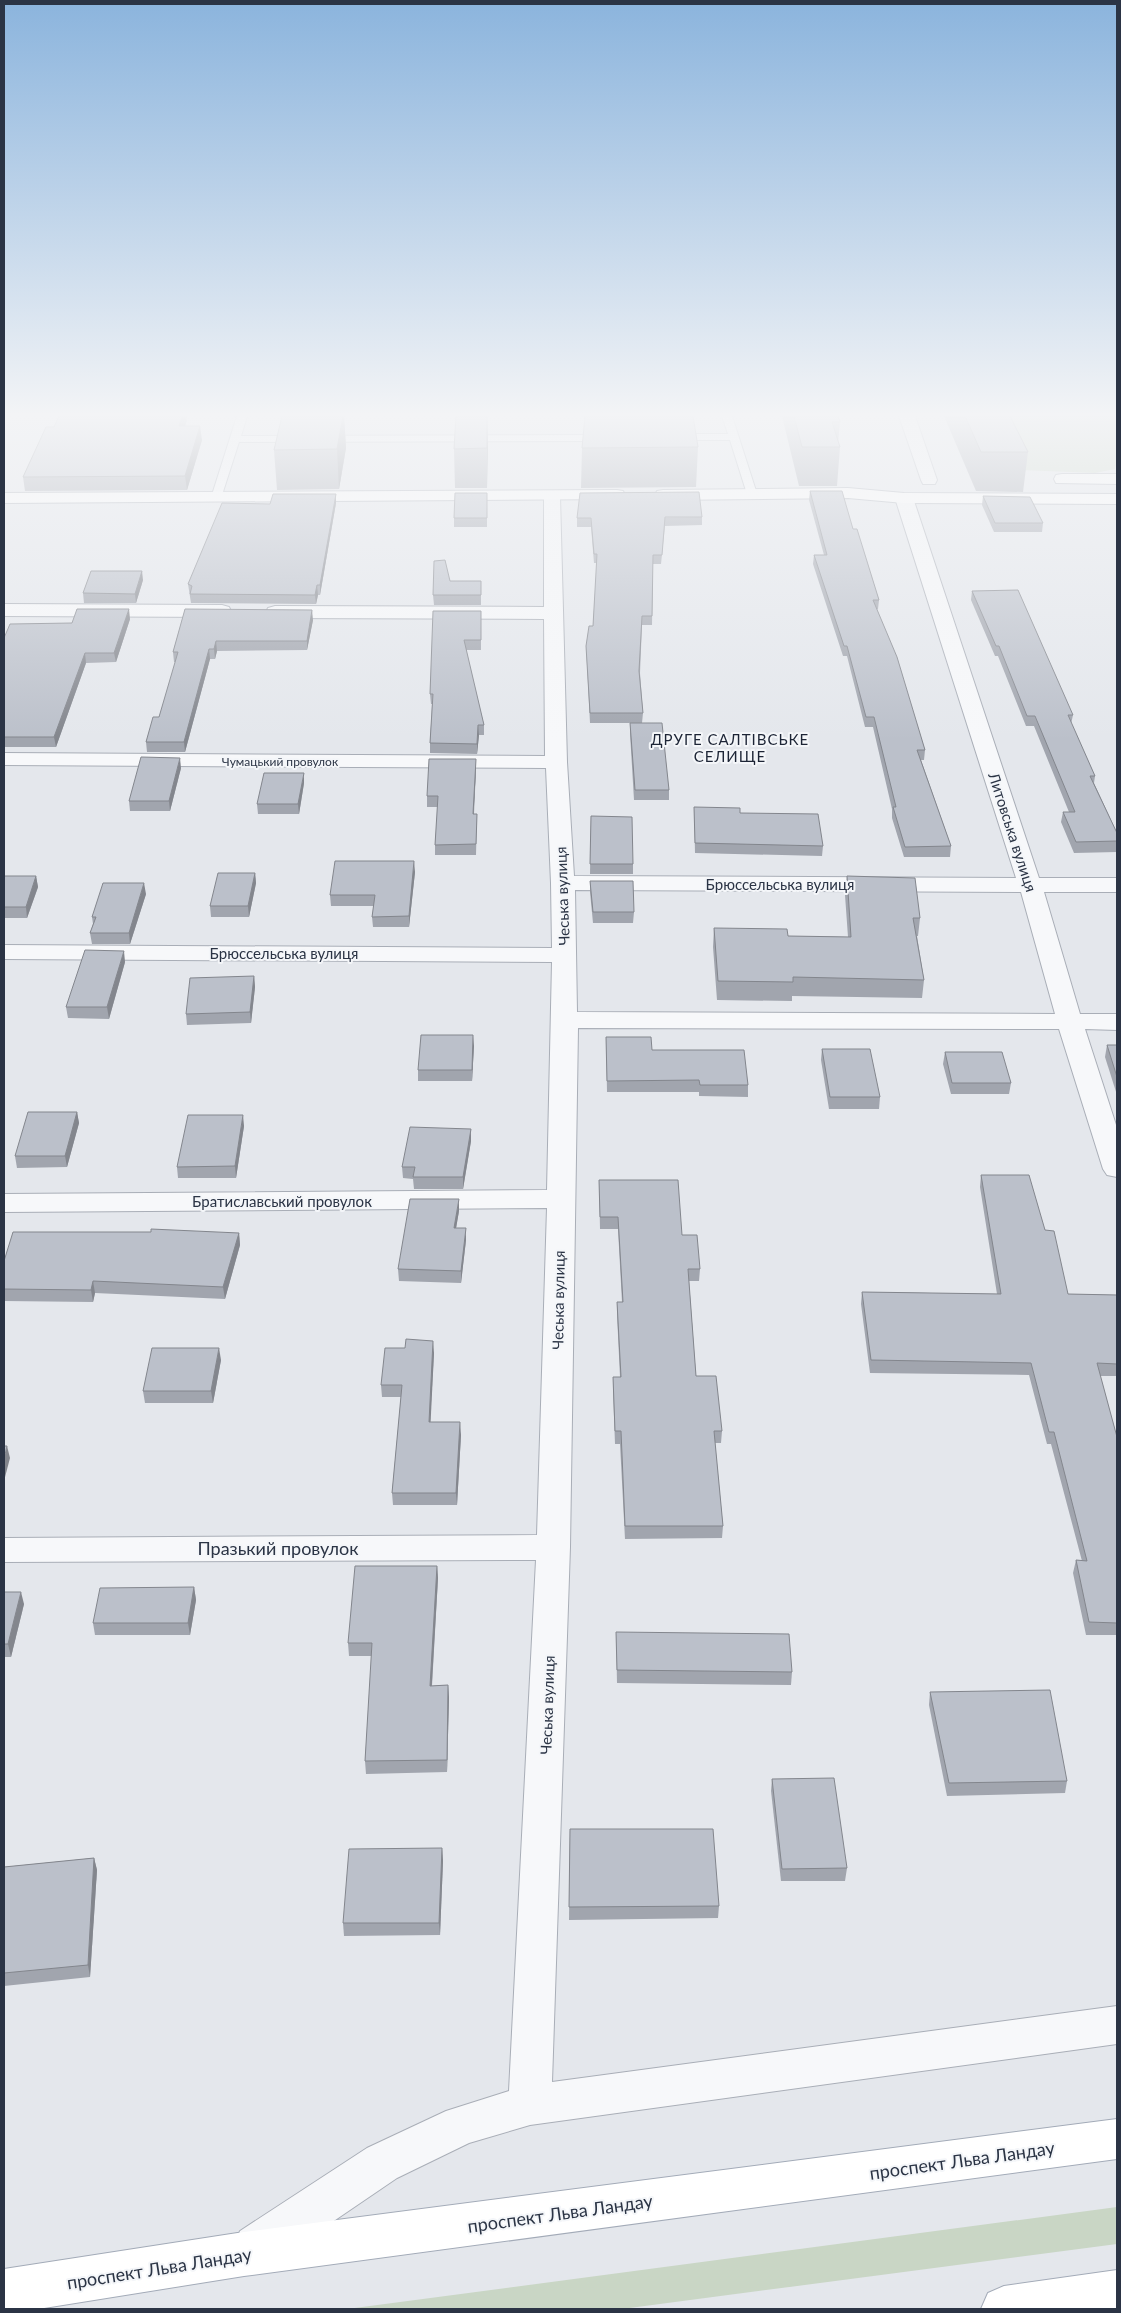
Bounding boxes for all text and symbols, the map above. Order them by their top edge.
district label: ДРУГЕ САЛТІВСЬКЕ СЕЛИЩЕ [651,730,809,765]
street label: Чумацький провулок [222,754,339,769]
street label: Литовська вулиця [985,769,1041,894]
street label: Чеська вулиця [551,846,573,946]
street label: Брюссельська вулиця [706,875,854,893]
street label: Брюссельська вулиця [210,944,358,962]
street label: Братиславський провулок [192,1192,372,1210]
street label: Чеська вулиця [548,1250,568,1350]
street label: Празький провулок [197,1537,359,1559]
street label: Чеська вулиця [536,1655,558,1755]
street label: проспект Льва Ландау [868,2136,1057,2184]
street label: проспект Льва Ландау [466,2189,655,2237]
street label: проспект Льва Ландау [65,2242,254,2293]

